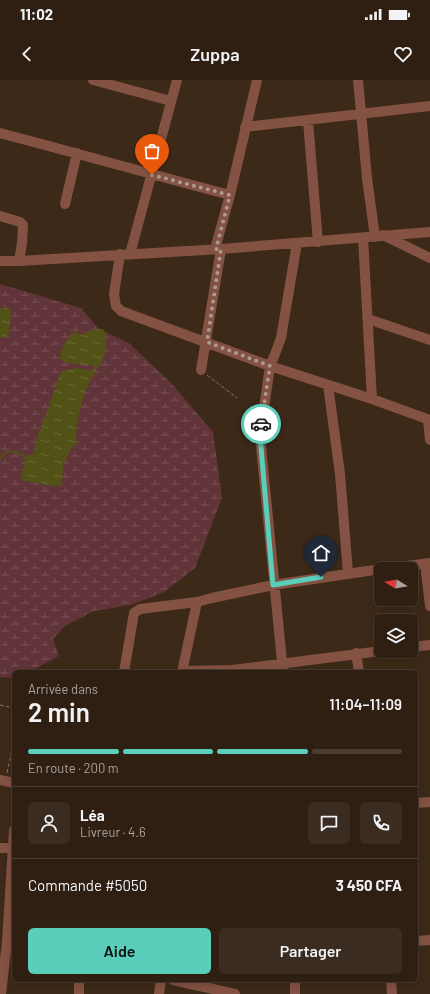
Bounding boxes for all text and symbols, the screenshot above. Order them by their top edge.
text: 11:02 [20,5,53,23]
icon: back [16,43,38,65]
text: Zuppa [190,43,240,65]
icon: heart [392,43,414,65]
pin [135,134,169,175]
icon: bag [141,140,163,162]
courier [241,404,281,444]
icon: car [250,413,272,435]
pin [304,536,338,577]
icon: home [310,542,332,564]
north arrow [374,562,418,606]
map controls [374,562,418,658]
button: layers [374,614,418,658]
text: Arrivée dans [28,681,98,697]
text: 11:04–11:09 [329,695,402,713]
text: 2 min [28,696,90,727]
text: En route · 200 m [28,760,119,776]
button: person [28,802,70,844]
button: chat [308,802,350,844]
button: phone [360,802,402,844]
text: Léa [80,806,105,824]
text: Livreur · 4.6 [80,824,146,840]
text: Commande #5050 [28,876,147,894]
text: 3 450 CFA [336,876,402,894]
button: Aide [28,928,211,974]
button: Partager [219,928,402,974]

